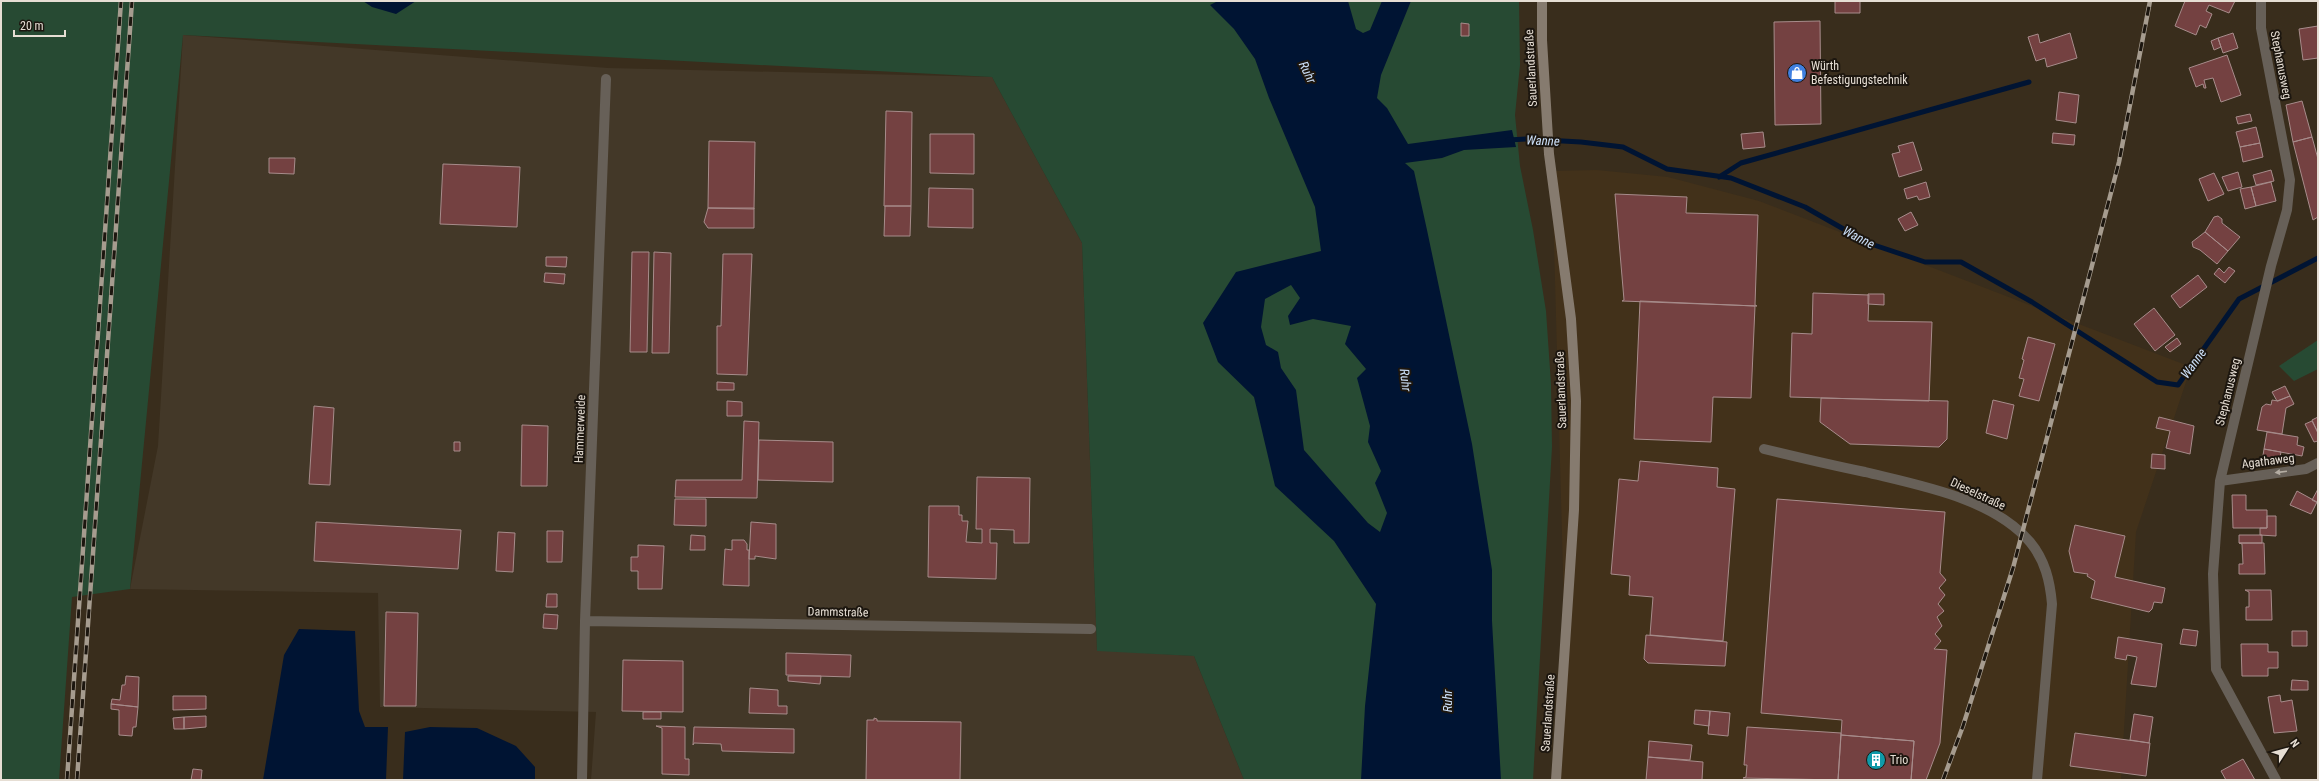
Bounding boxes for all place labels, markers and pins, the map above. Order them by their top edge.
place label: Würth Befestigungstechnik [1811,59,1908,87]
shop icon: Würth Befestigungstechnik [1786,62,1808,84]
building icon: Trio [1865,749,1887,771]
place label: Trio [1890,753,1908,767]

